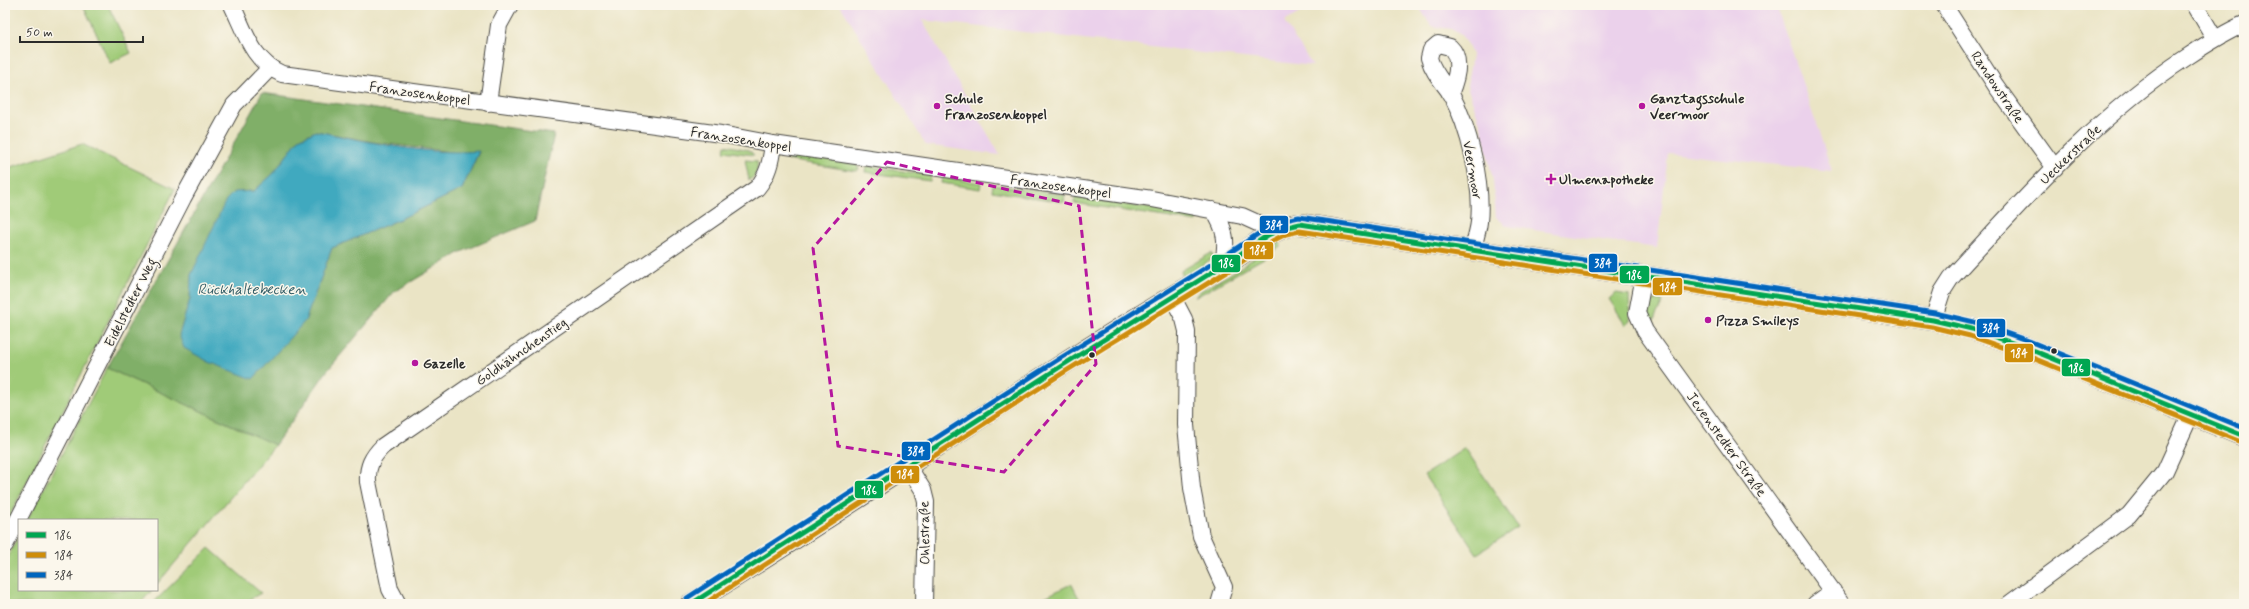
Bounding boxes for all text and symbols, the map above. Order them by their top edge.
scale bar [20,18,143,44]
text: 50 m [26,25,53,41]
street label: Randowstraße [1966,48,2028,127]
street label: Franzosenkoppel [368,78,472,110]
place label: Schule Franzosenkoppel [945,90,1047,124]
place label: Ganztagsschule Veermoor [1650,90,1744,124]
marker: Schule Franzosenkoppel [932,101,942,111]
marker: Ganztagsschule Veermoor [1637,101,1647,111]
street label: Ueckerstraße [2036,121,2106,189]
street label: Franzosenkoppel [689,123,793,157]
street label: Veermoor [1458,139,1486,201]
street label: Franzosenkoppel [1009,171,1113,203]
place label: Ulmenapotheke [1559,171,1654,189]
marker: Ulmenapotheke [1546,174,1556,184]
line badge: 384 [1259,215,1289,234]
text: 384 [1265,219,1283,233]
line badge: 184 [1243,241,1274,260]
text: 184 [1249,244,1267,258]
line badge: 384 [1588,253,1618,273]
line badge: 186 [1211,254,1241,273]
street label: Eidelstedter Weg [101,255,163,351]
text: 186 [1218,257,1234,271]
text: 384 [1594,257,1612,271]
line badge: 186 [1619,265,1650,284]
text: 186 [1626,269,1642,283]
line badge: 184 [1652,277,1683,296]
water label: Rückhaltebecken [198,280,307,300]
text: 184 [1659,281,1677,295]
place label: Pizza Smileys [1716,312,1800,330]
street label: Goldhähnchenstieg [472,314,571,390]
marker: Pizza Smileys [1703,315,1713,325]
line badge: 384 [1976,318,2006,338]
text: 384 [1982,322,2000,336]
line badge: 184 [2004,343,2034,363]
unlabelled marker [2049,346,2059,356]
text: 184 [2010,347,2028,361]
unlabelled marker [1087,350,1097,360]
place label: Gazelle [423,355,466,373]
marker: Gazelle [410,358,420,368]
line badge: 186 [2061,358,2091,377]
text: 186 [2068,362,2084,376]
street label: Jevenstedter Straße [1682,389,1770,501]
line badge: 384 [901,441,931,461]
text: 384 [907,445,925,459]
line badge: 184 [890,465,920,484]
text: 184 [896,468,914,482]
line badge: 186 [854,480,884,499]
text: 186 [861,484,877,498]
street label: Ohlestraße [915,501,935,565]
legend [18,519,158,591]
text: 186 [54,528,72,544]
text: 184 [54,548,73,564]
text: 384 [54,568,73,584]

